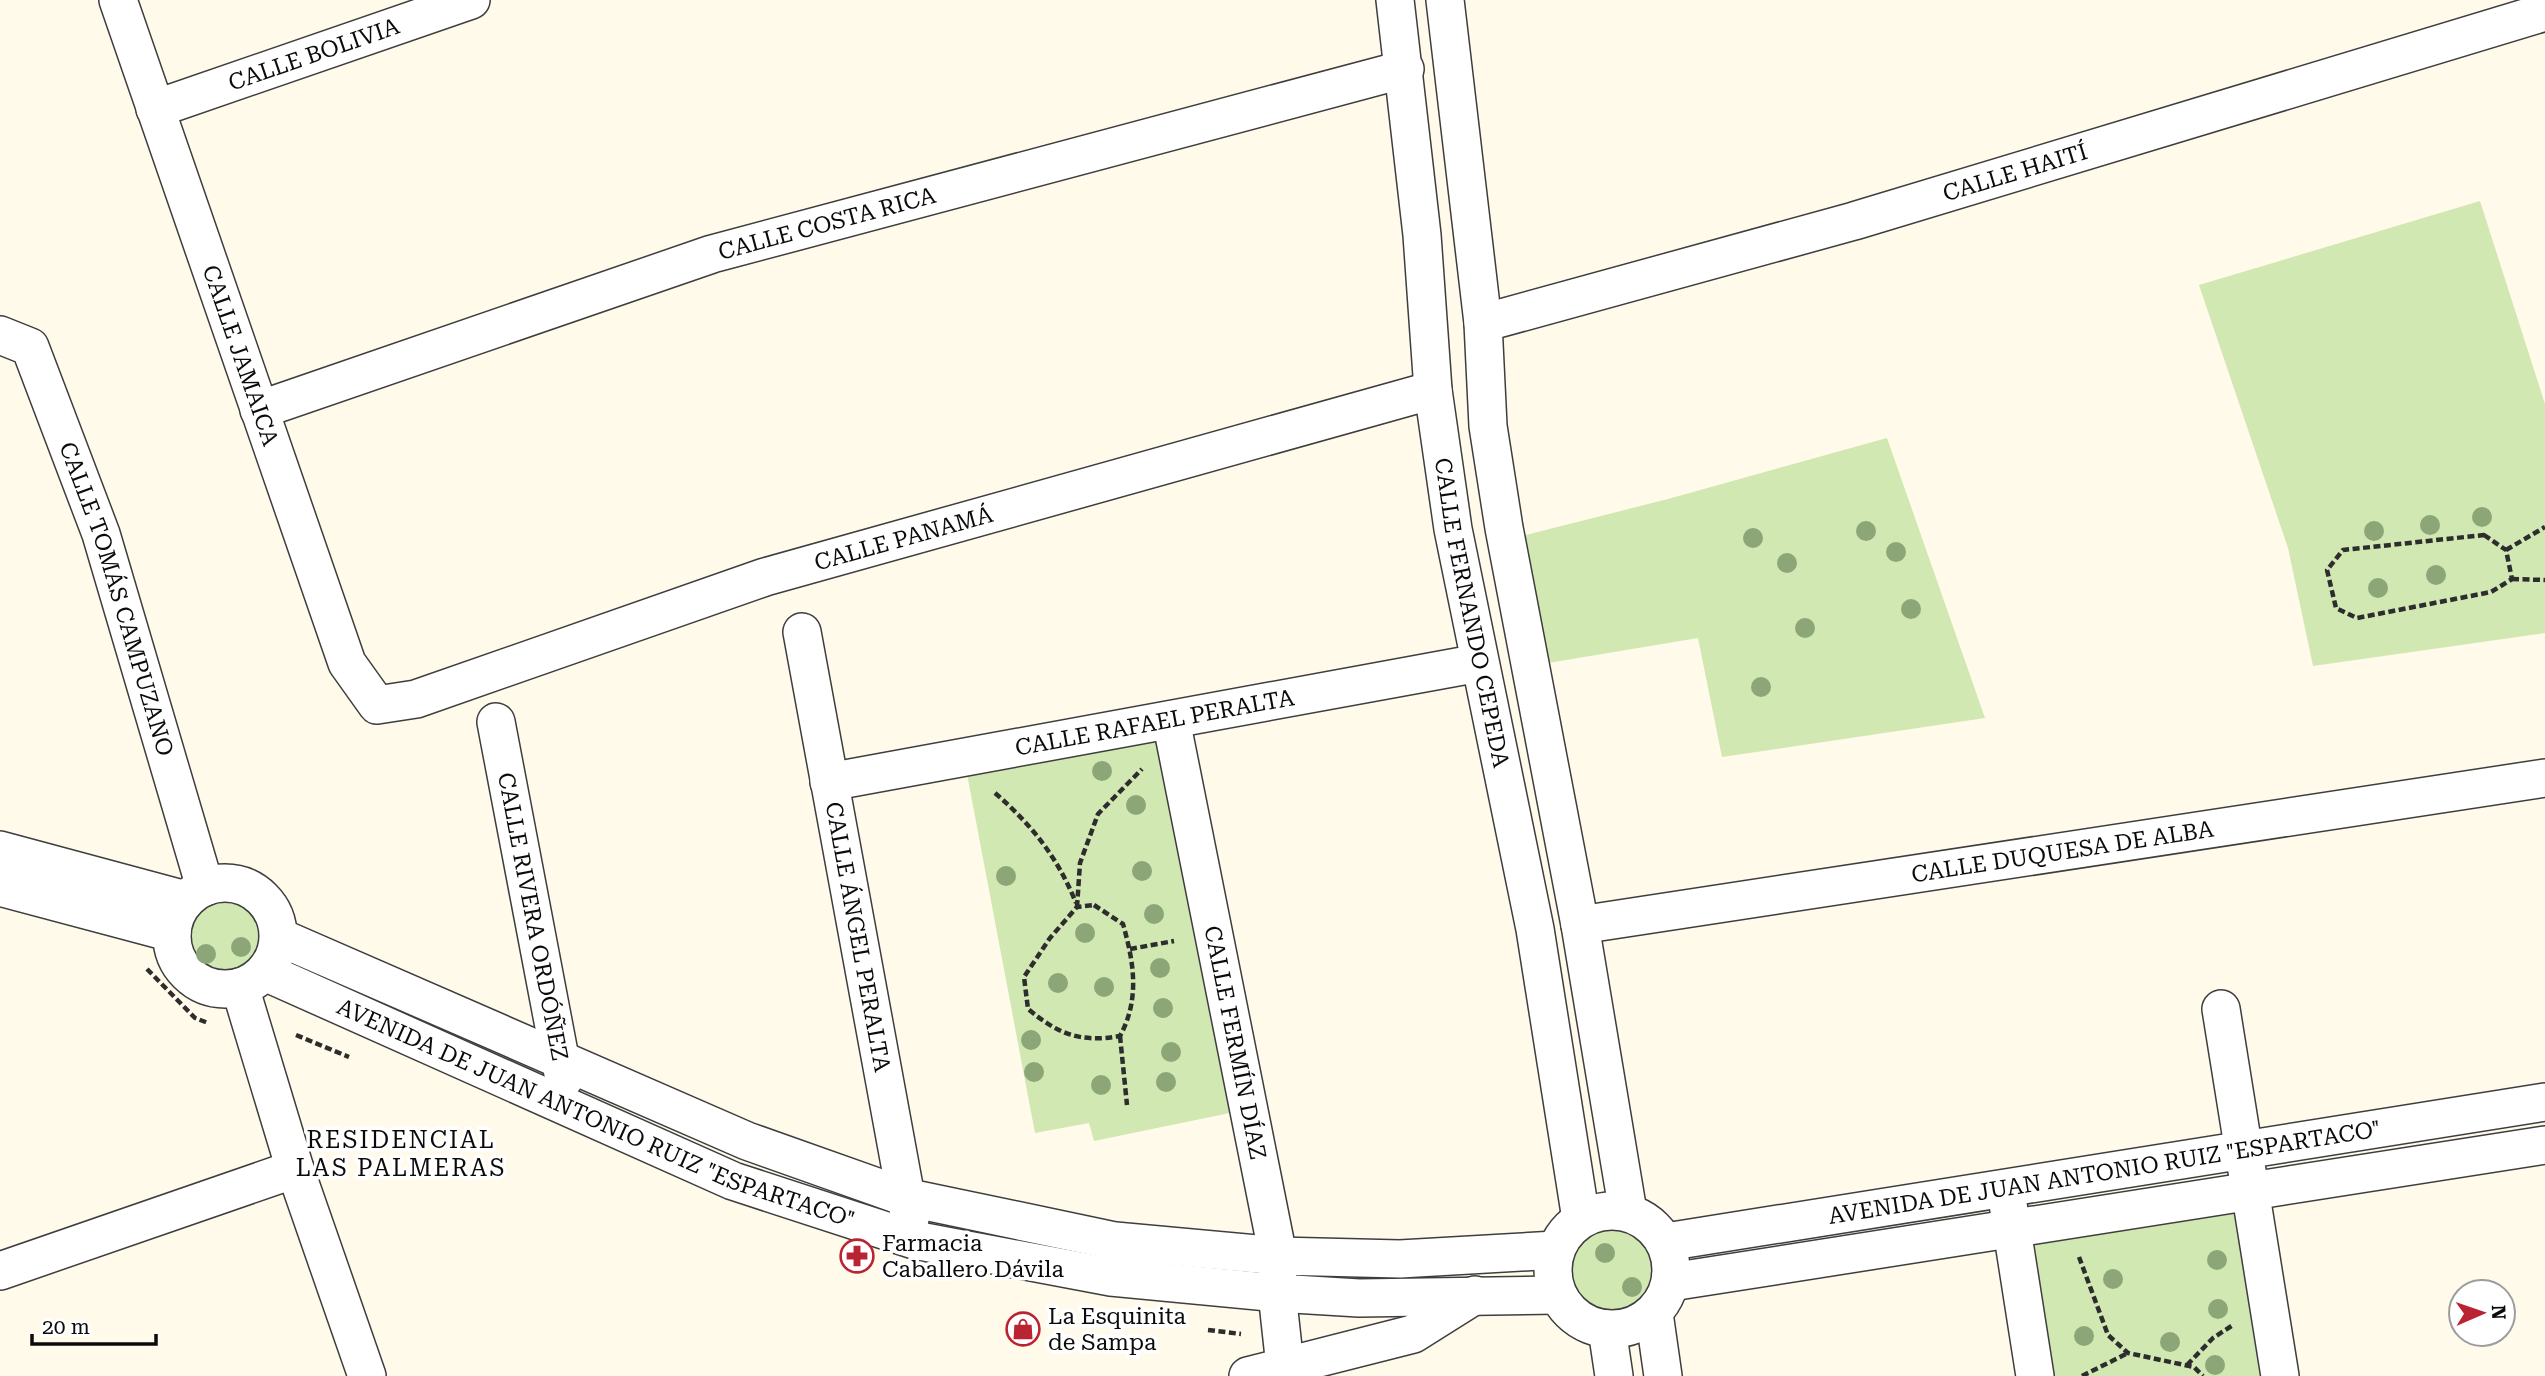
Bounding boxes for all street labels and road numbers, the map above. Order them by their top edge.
street label: CALLE BOLIVIA [225,13,403,97]
street label: CALLE HAITÍ [1940,138,2091,207]
street label: CALLE COSTA RICA [715,182,939,266]
street label: CALLE JAMAICA [197,262,284,449]
street label: CALLE TOMÁS CAMPUZANO [53,438,179,759]
street label: CALLE FERNANDO CEPEDA [1429,456,1515,770]
street label: CALLE PANAMÁ [811,501,996,576]
street label: CALLE RAFAEL PERALTA [1013,684,1296,762]
street label: CALLE RIVERA ORDÓÑEZ [492,770,573,1063]
street label: CALLE ÁNGEL PERALTA [820,800,896,1074]
street label: CALLE DUQUESA DE ALBA [1910,816,2216,888]
street label: CALLE FERMÍN DÍAZ [1198,923,1271,1162]
street label: AVENIDA DE JUAN ANTONIO RUIZ "ESPARTACO" [333,993,858,1234]
street label: AVENIDA DE JUAN ANTONIO RUIZ "ESPARTACO" [1826,1115,2383,1230]

